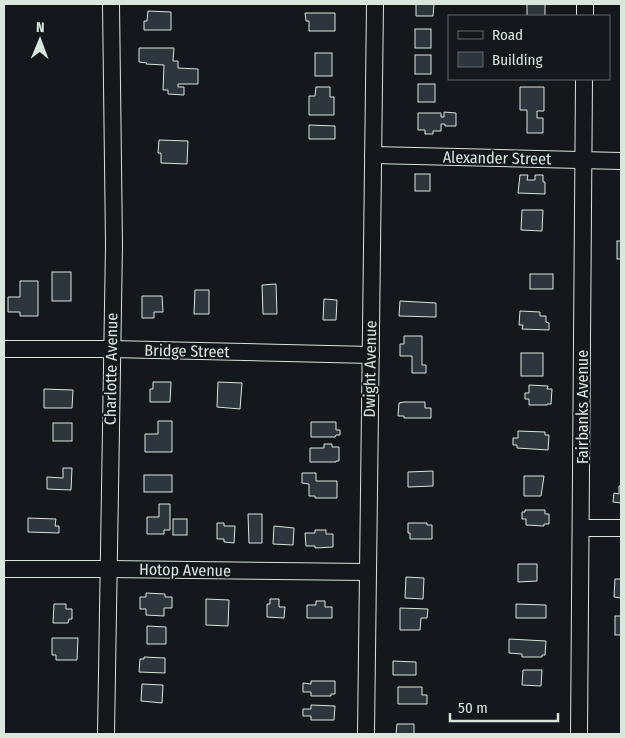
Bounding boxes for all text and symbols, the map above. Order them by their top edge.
north arrow [15,15,65,65]
legend [448,15,610,80]
text: N [36,19,45,36]
text: Road [492,26,523,44]
text: Building [492,51,543,69]
street label: Alexander Street [443,148,552,168]
street label: Charlotte Avenue [101,313,121,425]
street label: Dwight Avenue [360,320,380,418]
street label: Bridge Street [144,341,231,361]
street label: Fairbanks Avenue [573,350,592,464]
street label: Hotop Avenue [139,560,231,580]
scale bar [450,690,558,722]
text: 50 m [458,699,488,717]

